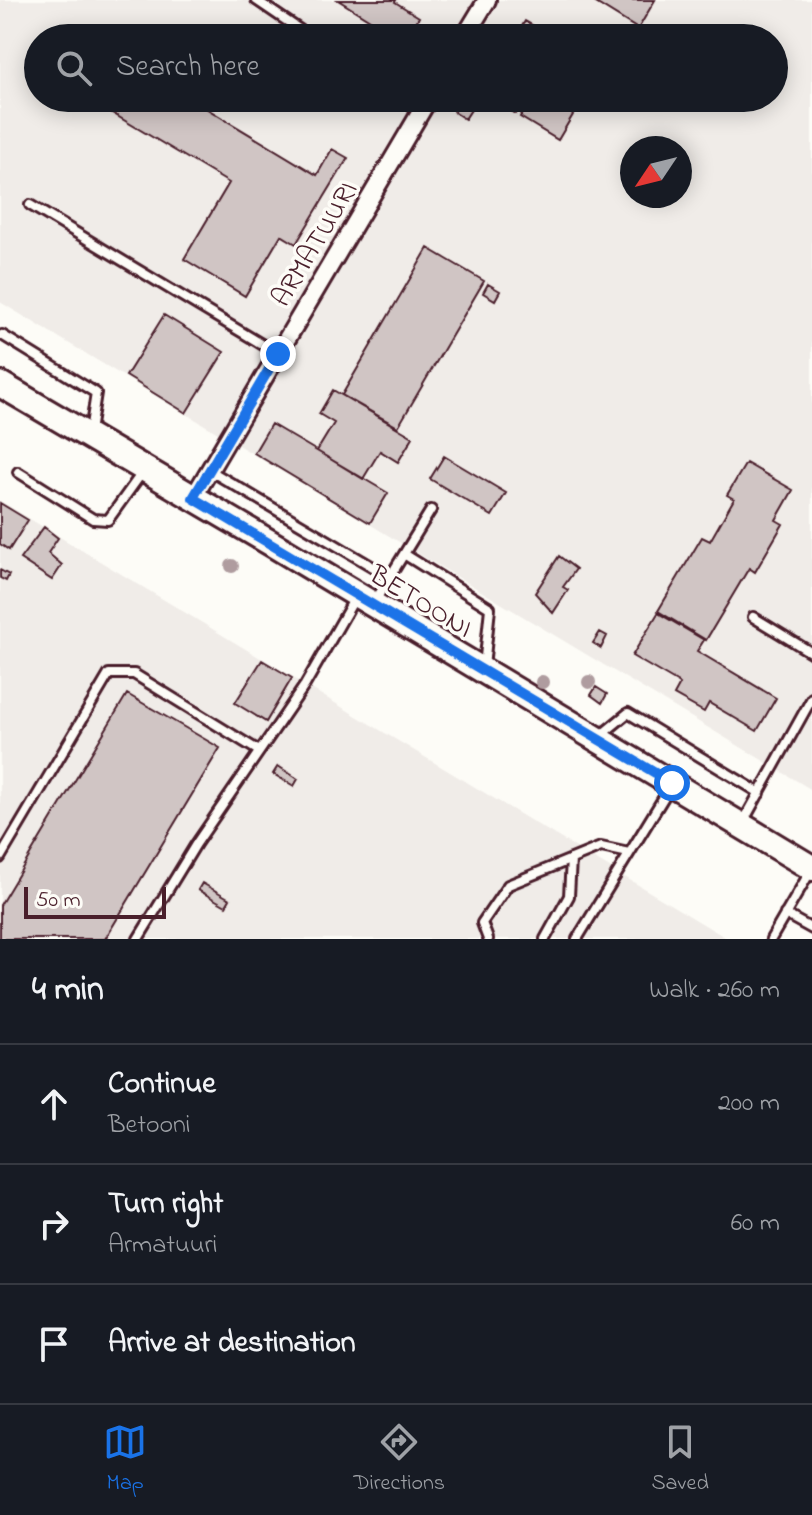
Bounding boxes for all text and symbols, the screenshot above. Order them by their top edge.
search box [24,24,788,112]
icon: search [52,46,96,90]
text: Search here [116,46,260,90]
north arrow [620,136,692,208]
street label: ARMATUURI [262,174,370,316]
route end [260,336,296,372]
street label: BETOONI [360,556,480,650]
route start [654,765,690,801]
scale bar [24,883,166,919]
text: 50 m [36,885,81,917]
text: 4 min [32,966,104,1016]
text: Walk · 260 m [649,972,780,1010]
text: Continue [108,1063,216,1107]
icon: ahead [32,1082,76,1126]
text: 200 m [718,1085,780,1123]
text: Betooni [108,1107,190,1145]
text: Turn right [108,1183,223,1227]
icon: right [32,1202,76,1246]
text: 60 m [731,1205,780,1243]
text: Armatuuri [108,1227,217,1265]
icon: arrive [32,1322,76,1366]
text: Arrive at destination [108,1322,356,1366]
tab: Map [103,1420,147,1500]
tab: Directions [354,1420,445,1500]
tab: Saved [651,1420,709,1500]

